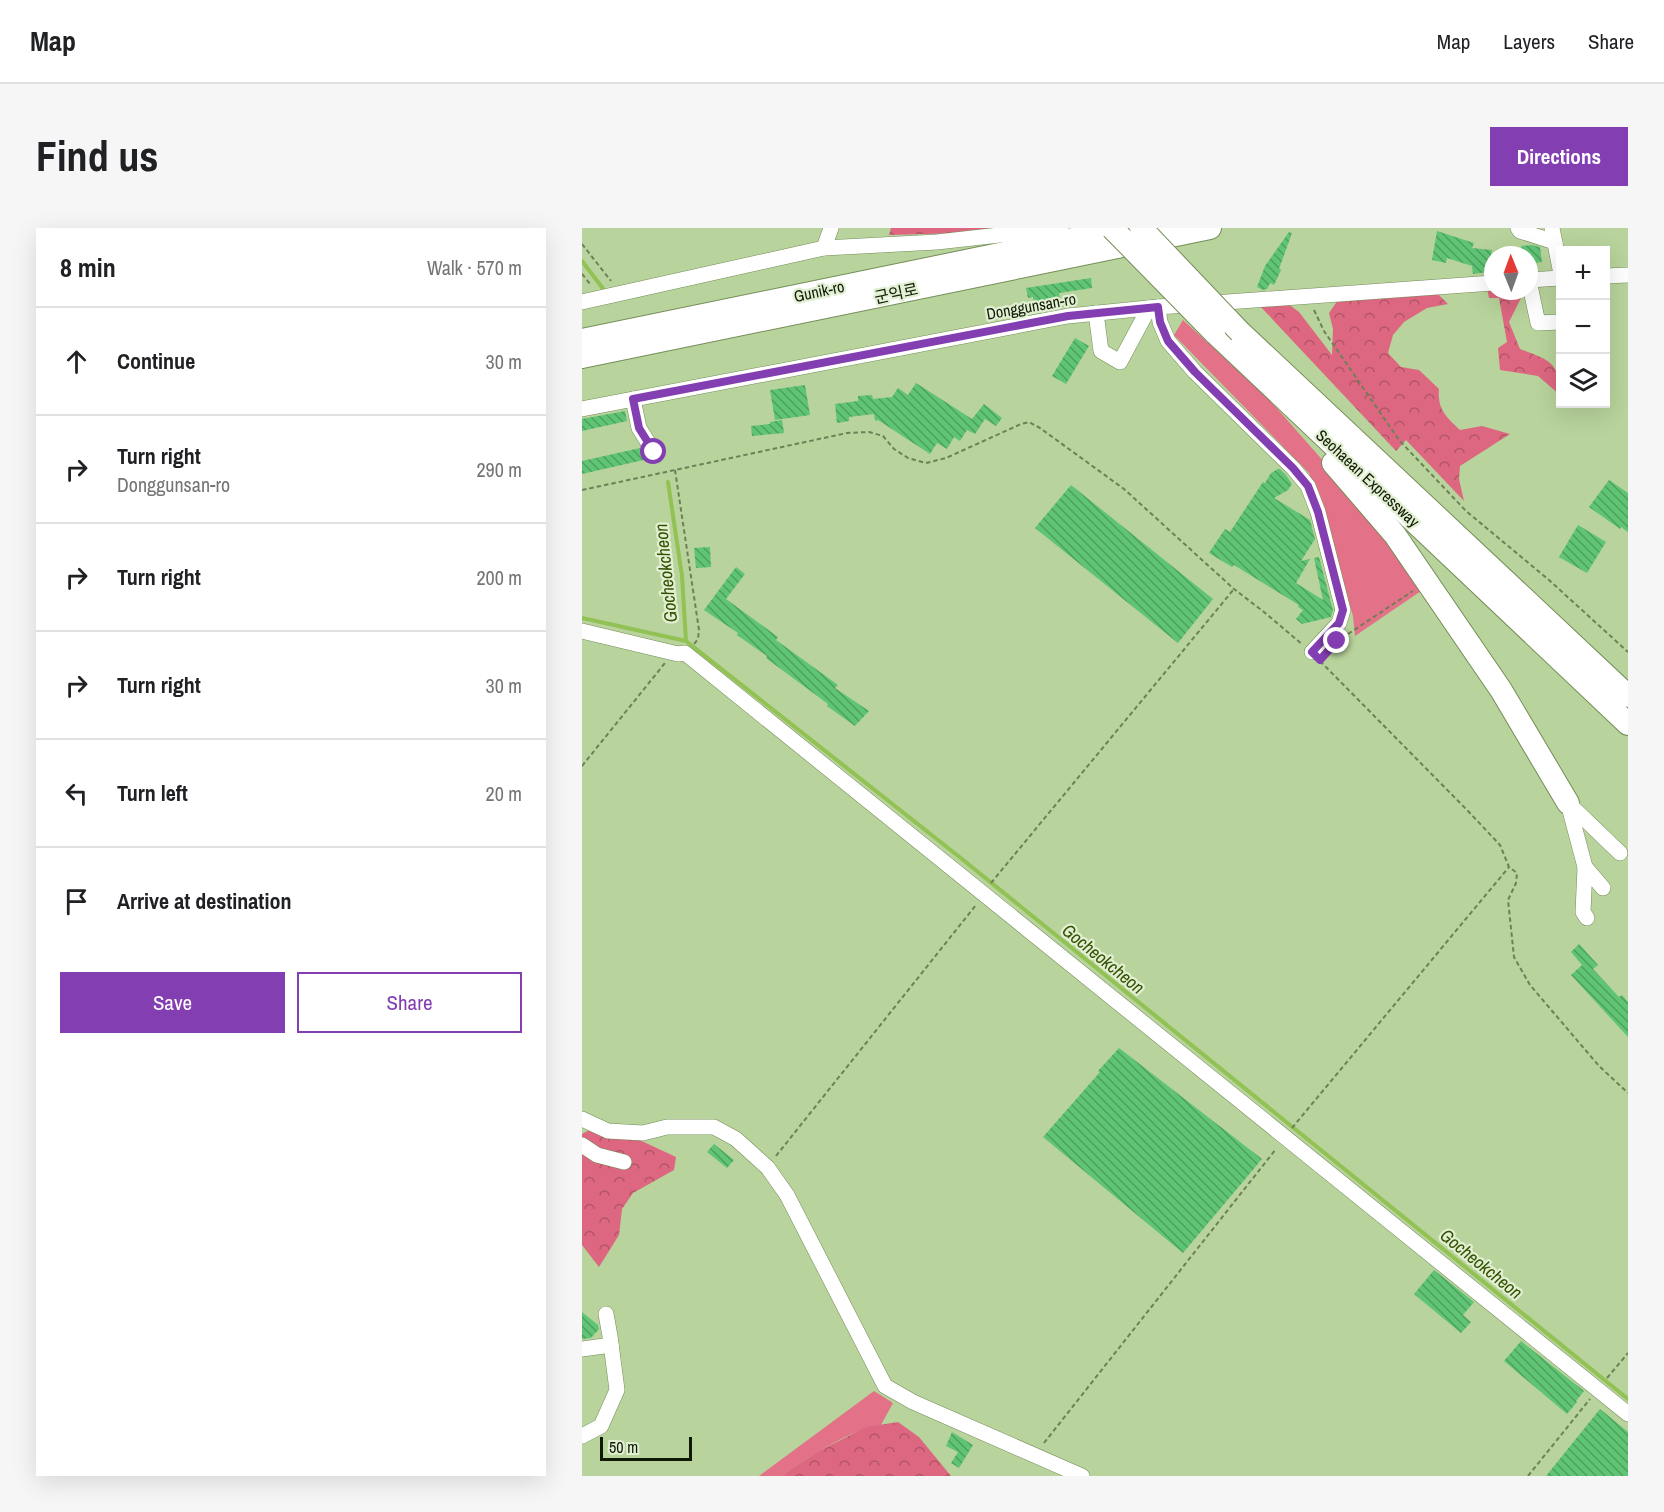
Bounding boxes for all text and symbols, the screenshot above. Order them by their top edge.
text: Map [30,22,76,60]
text: Map [1437,27,1470,56]
text: Layers [1503,27,1555,56]
text: Share [1588,27,1634,56]
button: Directions [1490,127,1628,186]
text: Find us [36,128,158,184]
north arrow [1484,246,1538,300]
map controls [1556,246,1610,408]
button: + [1556,246,1610,300]
text: 8 min [60,250,116,285]
text: Walk · 570 m [427,254,522,281]
street label: Gunik-ro [792,275,846,307]
street label: 군익로 [872,278,920,308]
street label: Donggunsan-ro [985,287,1077,325]
button: − [1556,300,1610,354]
icon: ahead [60,345,93,378]
text: Continue [117,346,195,376]
text: 30 m [486,348,522,375]
button: layers [1556,354,1610,408]
street label: Seohaean Expressway [1311,424,1425,532]
route start [640,438,666,464]
text: Turn right [117,441,201,471]
icon: right [60,453,93,486]
text: 290 m [476,456,522,483]
text: Donggunsan-ro [117,471,230,498]
water label: Gocheokcheon [648,522,683,624]
icon: right [60,561,93,594]
text: Turn right [117,562,201,592]
text: 200 m [476,564,522,591]
route end [1323,627,1349,653]
icon: right [60,669,93,702]
text: Turn right [117,670,201,700]
text: 30 m [486,672,522,699]
icon: left [60,777,93,810]
text: Turn left [117,778,188,808]
text: 20 m [486,780,522,807]
icon: arrive [60,885,93,918]
text: Arrive at destination [117,886,291,916]
water label: Gocheokcheon [1057,918,1150,1000]
button: Save [60,972,285,1033]
button: Share [297,972,522,1033]
water label: Gocheokcheon [1435,1223,1528,1305]
scale bar [600,1434,692,1462]
text: 50 m [609,1436,638,1458]

